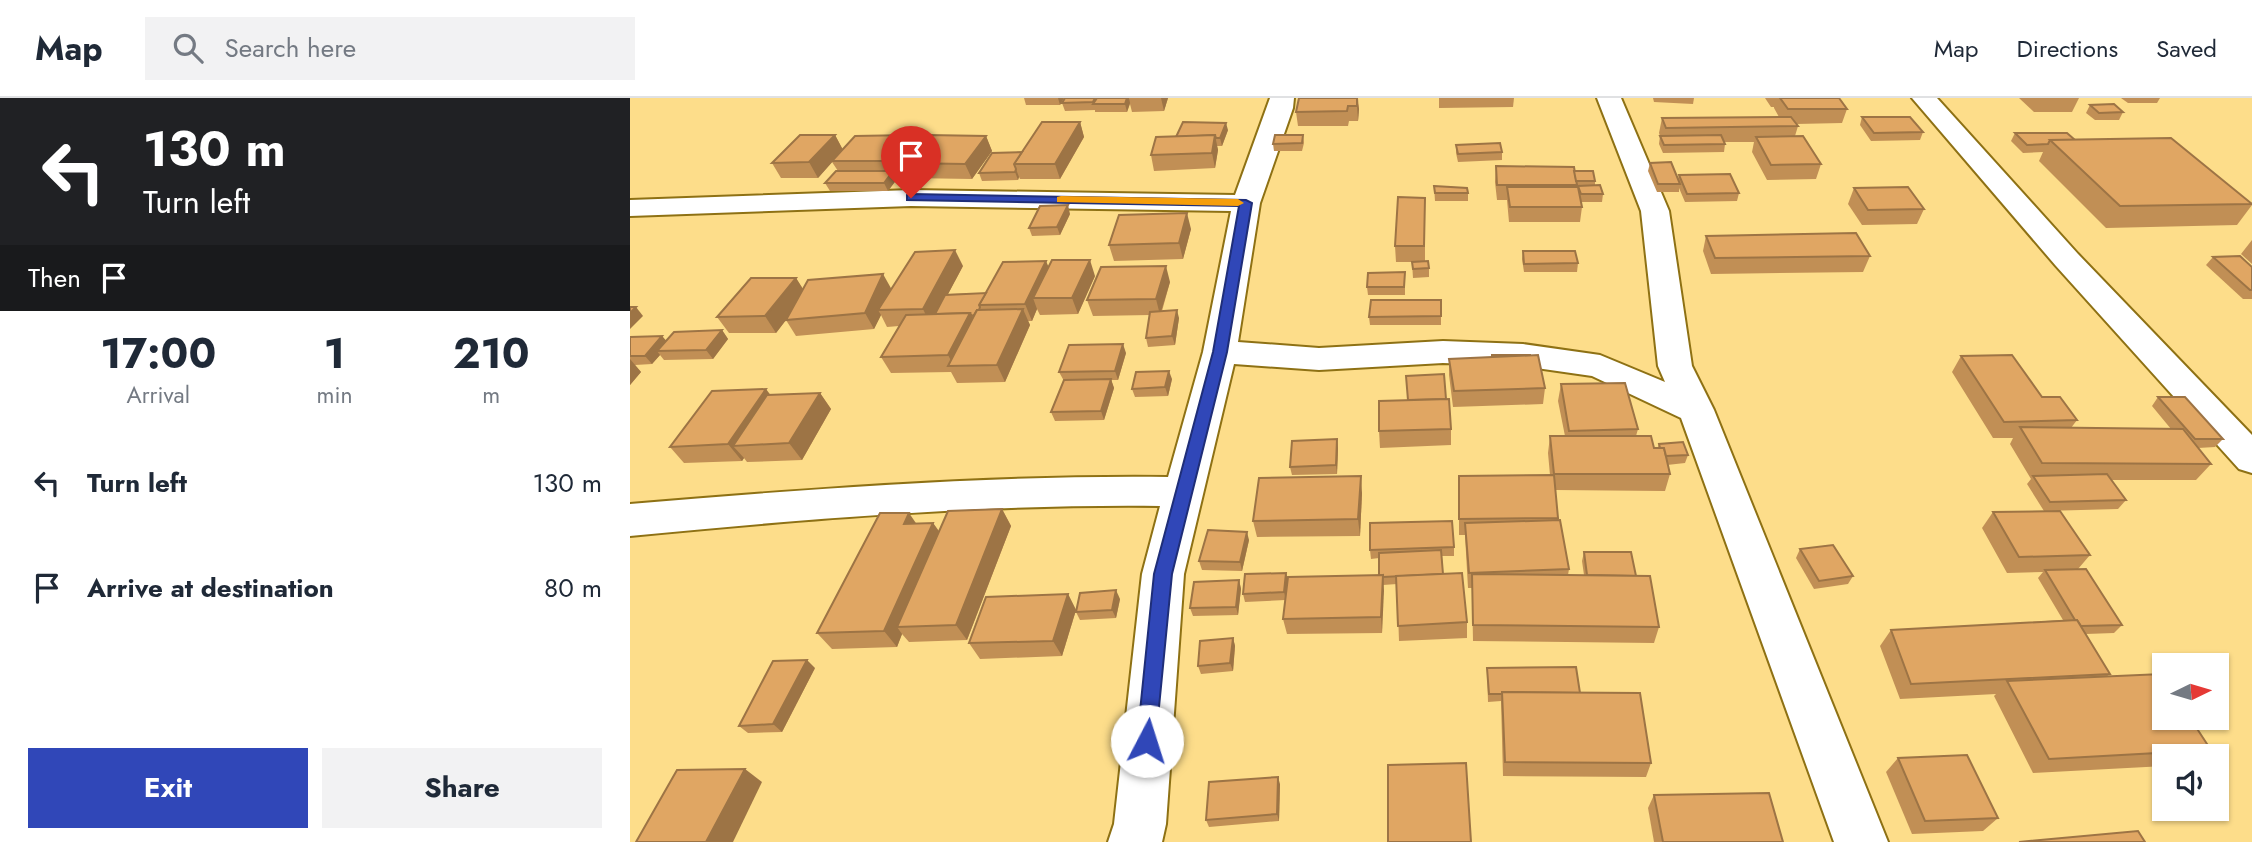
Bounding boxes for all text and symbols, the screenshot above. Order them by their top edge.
search box [145,17,635,80]
text: Map [35,25,103,72]
icon: search [169,29,207,67]
text: Search here [225,29,356,67]
text: Map [1934,31,1979,66]
text: Directions [2017,31,2118,66]
text: Saved [2156,31,2217,66]
text: 130 m [143,114,286,184]
icon: left [28,126,119,217]
pin [881,126,941,198]
icon: arrive [892,137,930,175]
text: Turn left [143,179,250,225]
text: Then [28,259,81,297]
icon: arrive [95,259,133,297]
text: 17:00 [100,323,216,384]
text: 1 [324,323,345,384]
text: 210 [453,323,530,384]
text: Arrival [127,378,190,412]
text: min [317,378,353,412]
text: m [482,378,500,412]
icon: left [28,464,66,502]
text: Turn left [87,464,187,502]
text: 130 m [532,464,602,502]
icon: arrive [28,569,66,607]
text: Arrive at destination [87,569,334,607]
text: 80 m [544,569,602,607]
north arrow [2152,653,2230,730]
map controls [2152,653,2229,821]
position arrow [1110,704,1184,778]
button: sound [2152,744,2229,821]
button: Exit [28,748,308,828]
button: Share [322,748,602,828]

